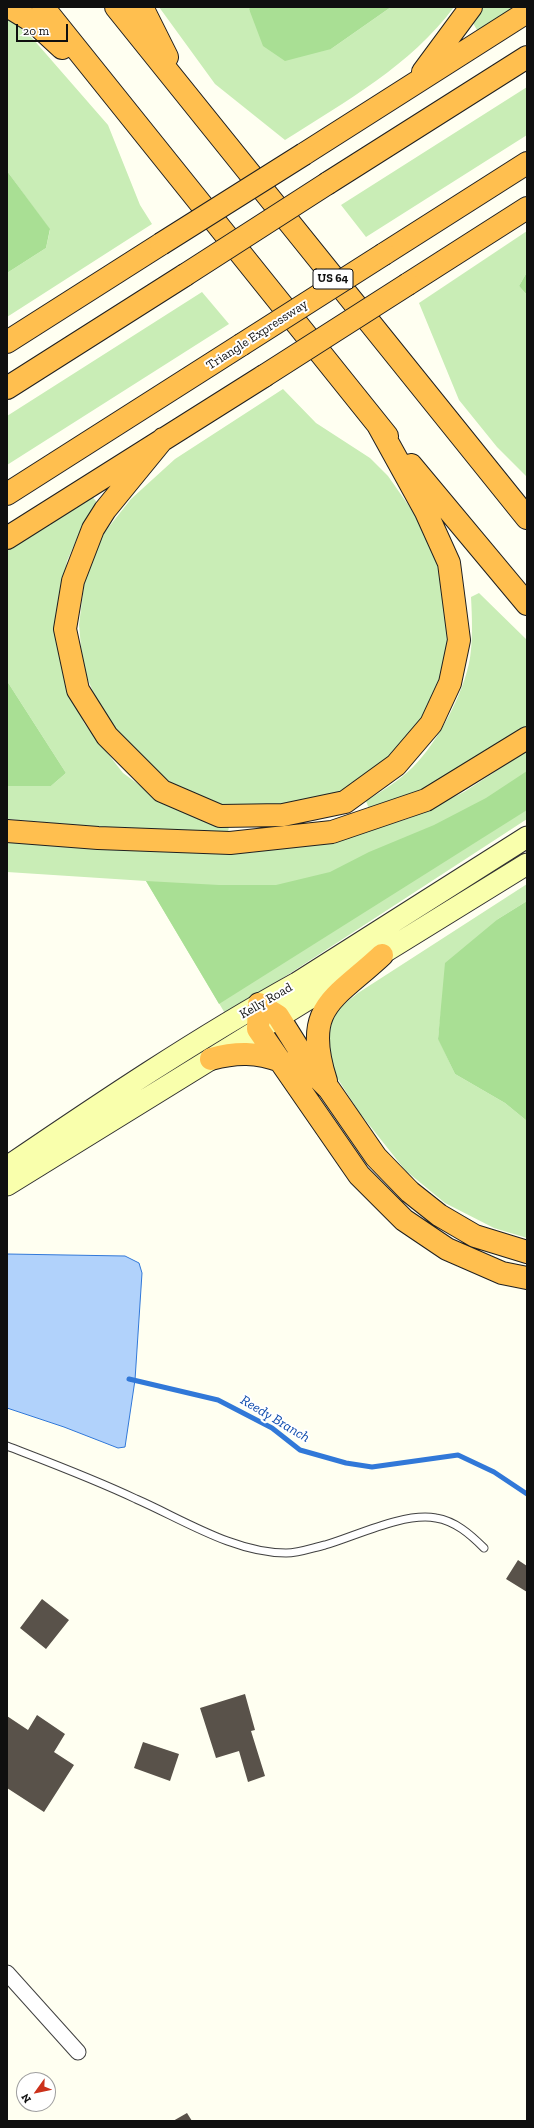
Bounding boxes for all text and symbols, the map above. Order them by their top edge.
scale bar [18,16,70,42]
text: 20 m [23,24,49,38]
road number: US 64 [313,269,353,289]
street label: Triangle Expressway [204,296,310,374]
street label: Kelly Road [237,980,295,1022]
water label: Reedy Branch [237,1392,313,1446]
north arrow [16,2072,56,2112]
text: N [19,2091,34,2105]

